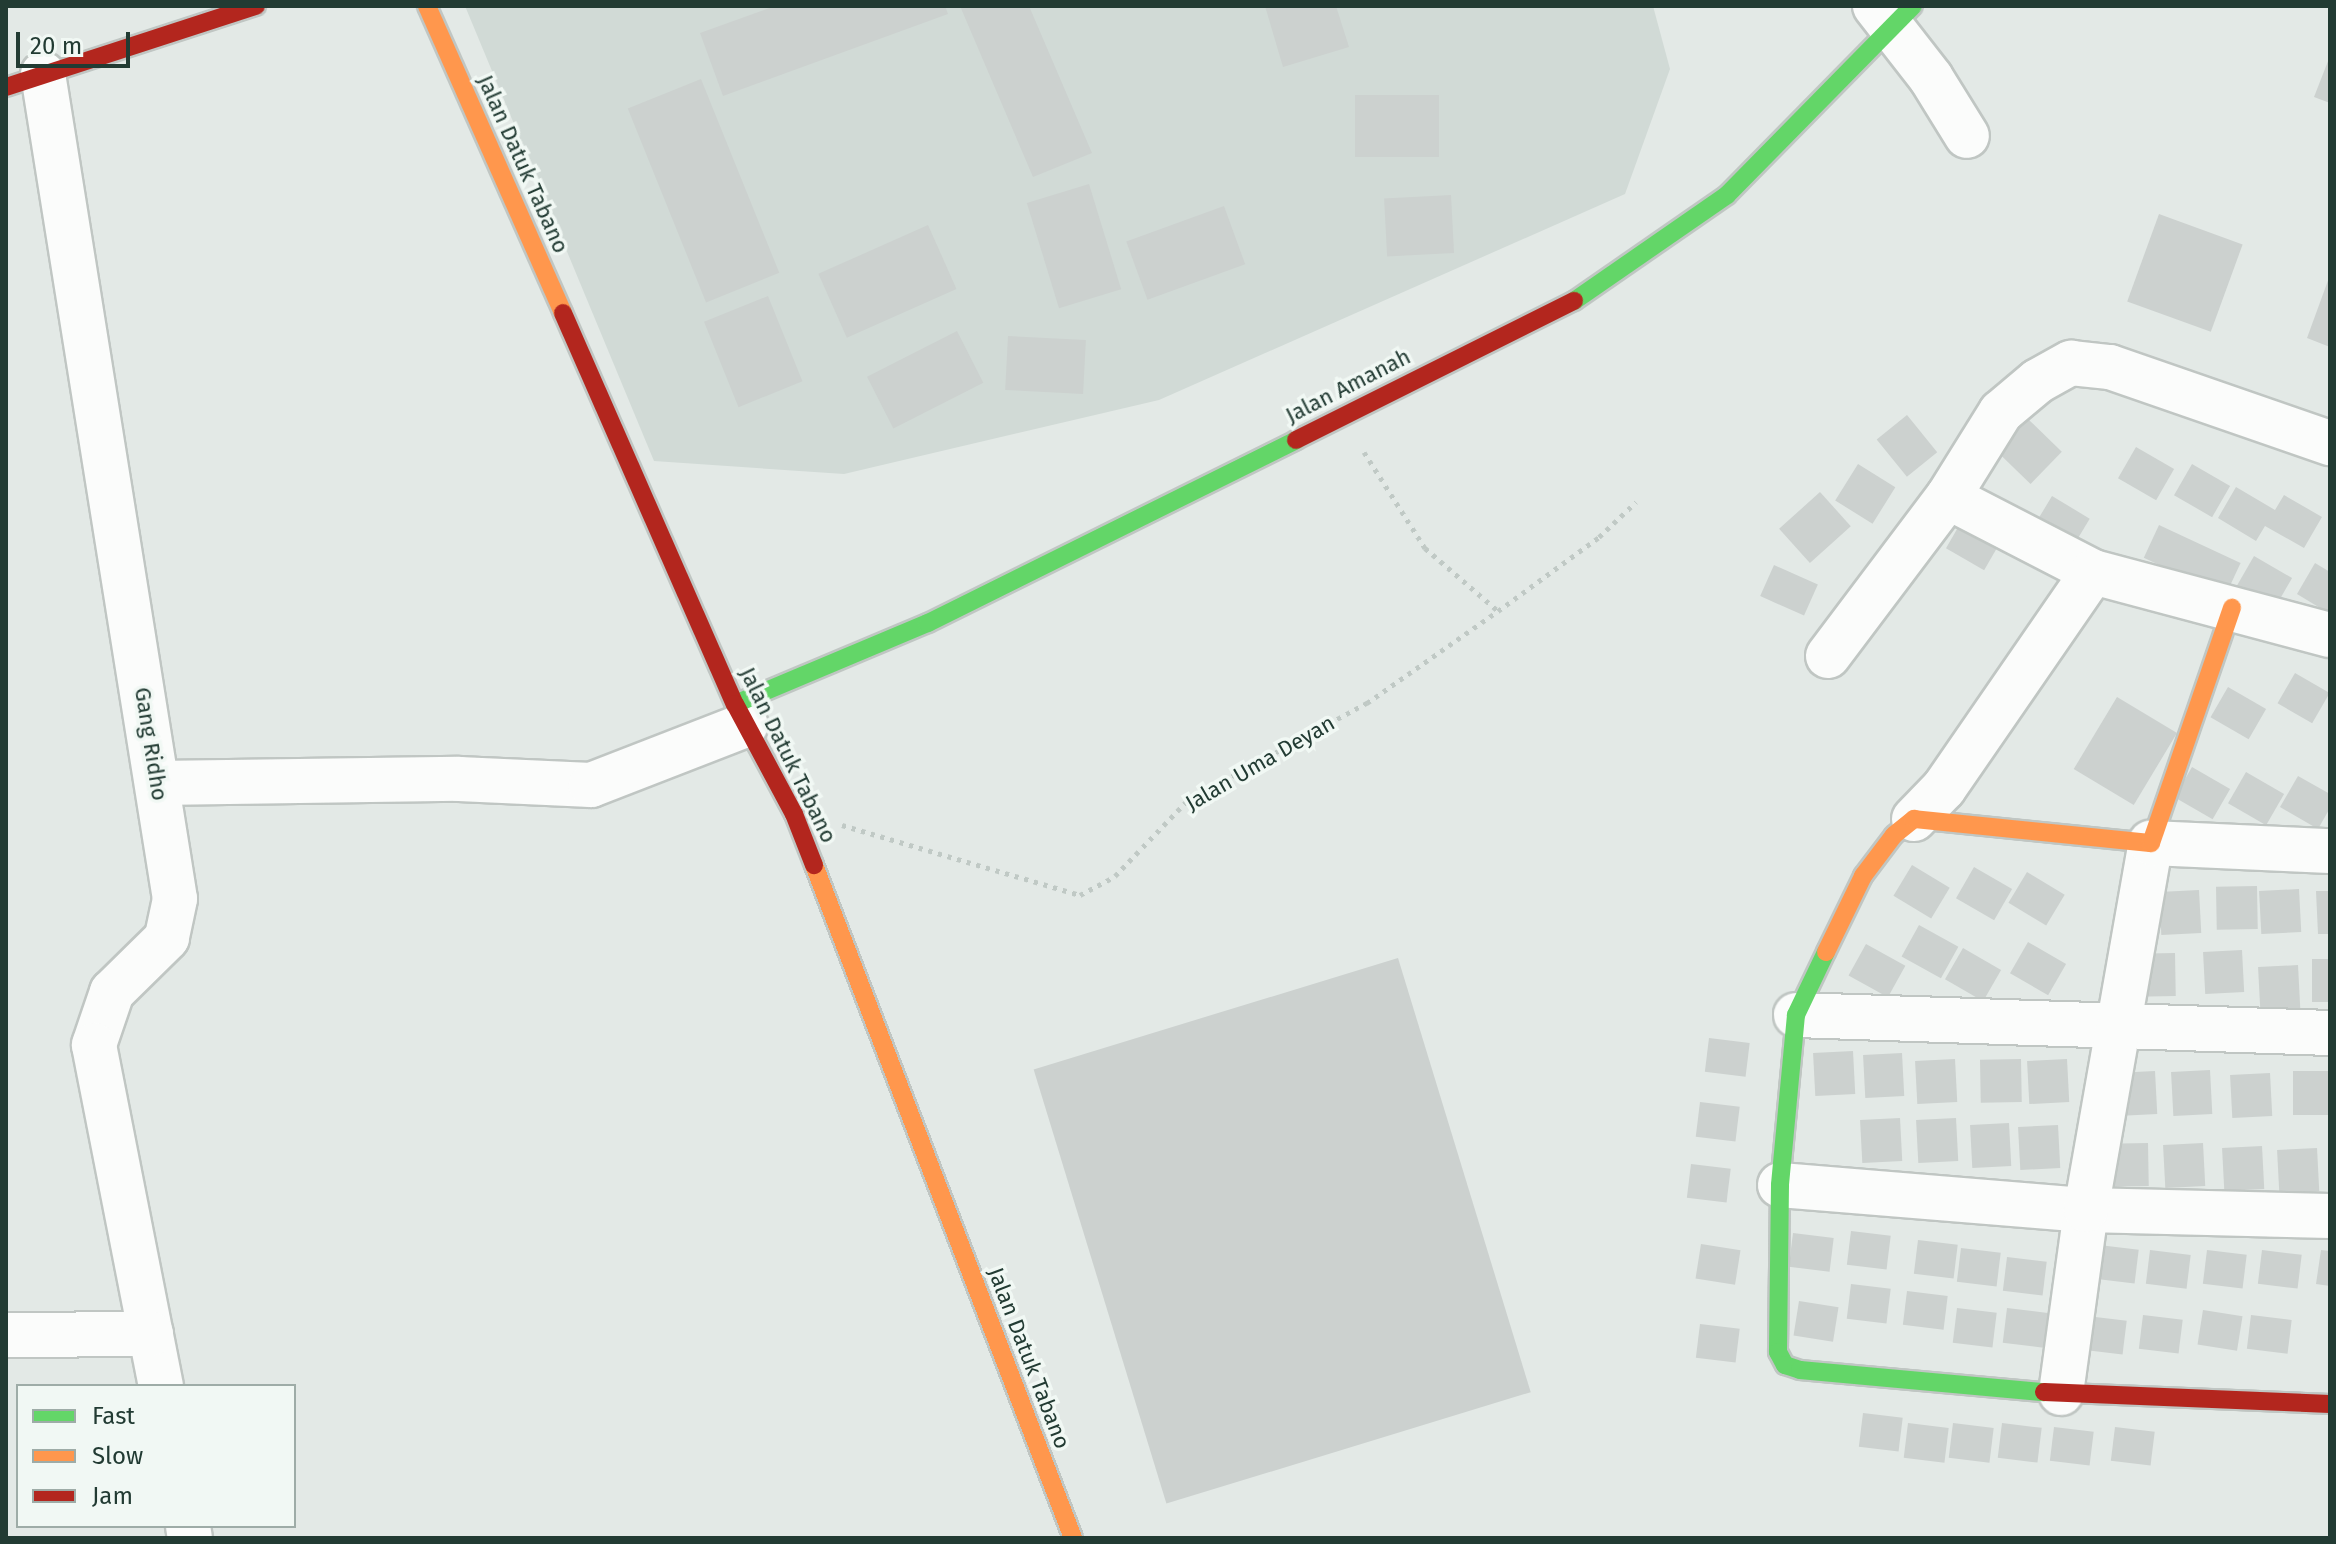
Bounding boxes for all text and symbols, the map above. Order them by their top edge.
scale bar [20,16,134,66]
text: 20 m [30,32,82,60]
street label: Jalan Datuk Tabano [472,71,574,257]
street label: Jalan Amanah [1281,343,1415,429]
street label: Jalan Datuk Tabano [734,663,842,847]
street label: Gang Ridho [129,685,173,803]
street label: Jalan Uma Deyan [1181,710,1339,816]
street label: Jalan Datuk Tabano [982,1264,1076,1452]
legend [16,1384,296,1528]
text: Fast [92,1402,135,1430]
text: Slow [92,1442,143,1470]
text: Jam [92,1482,133,1510]

